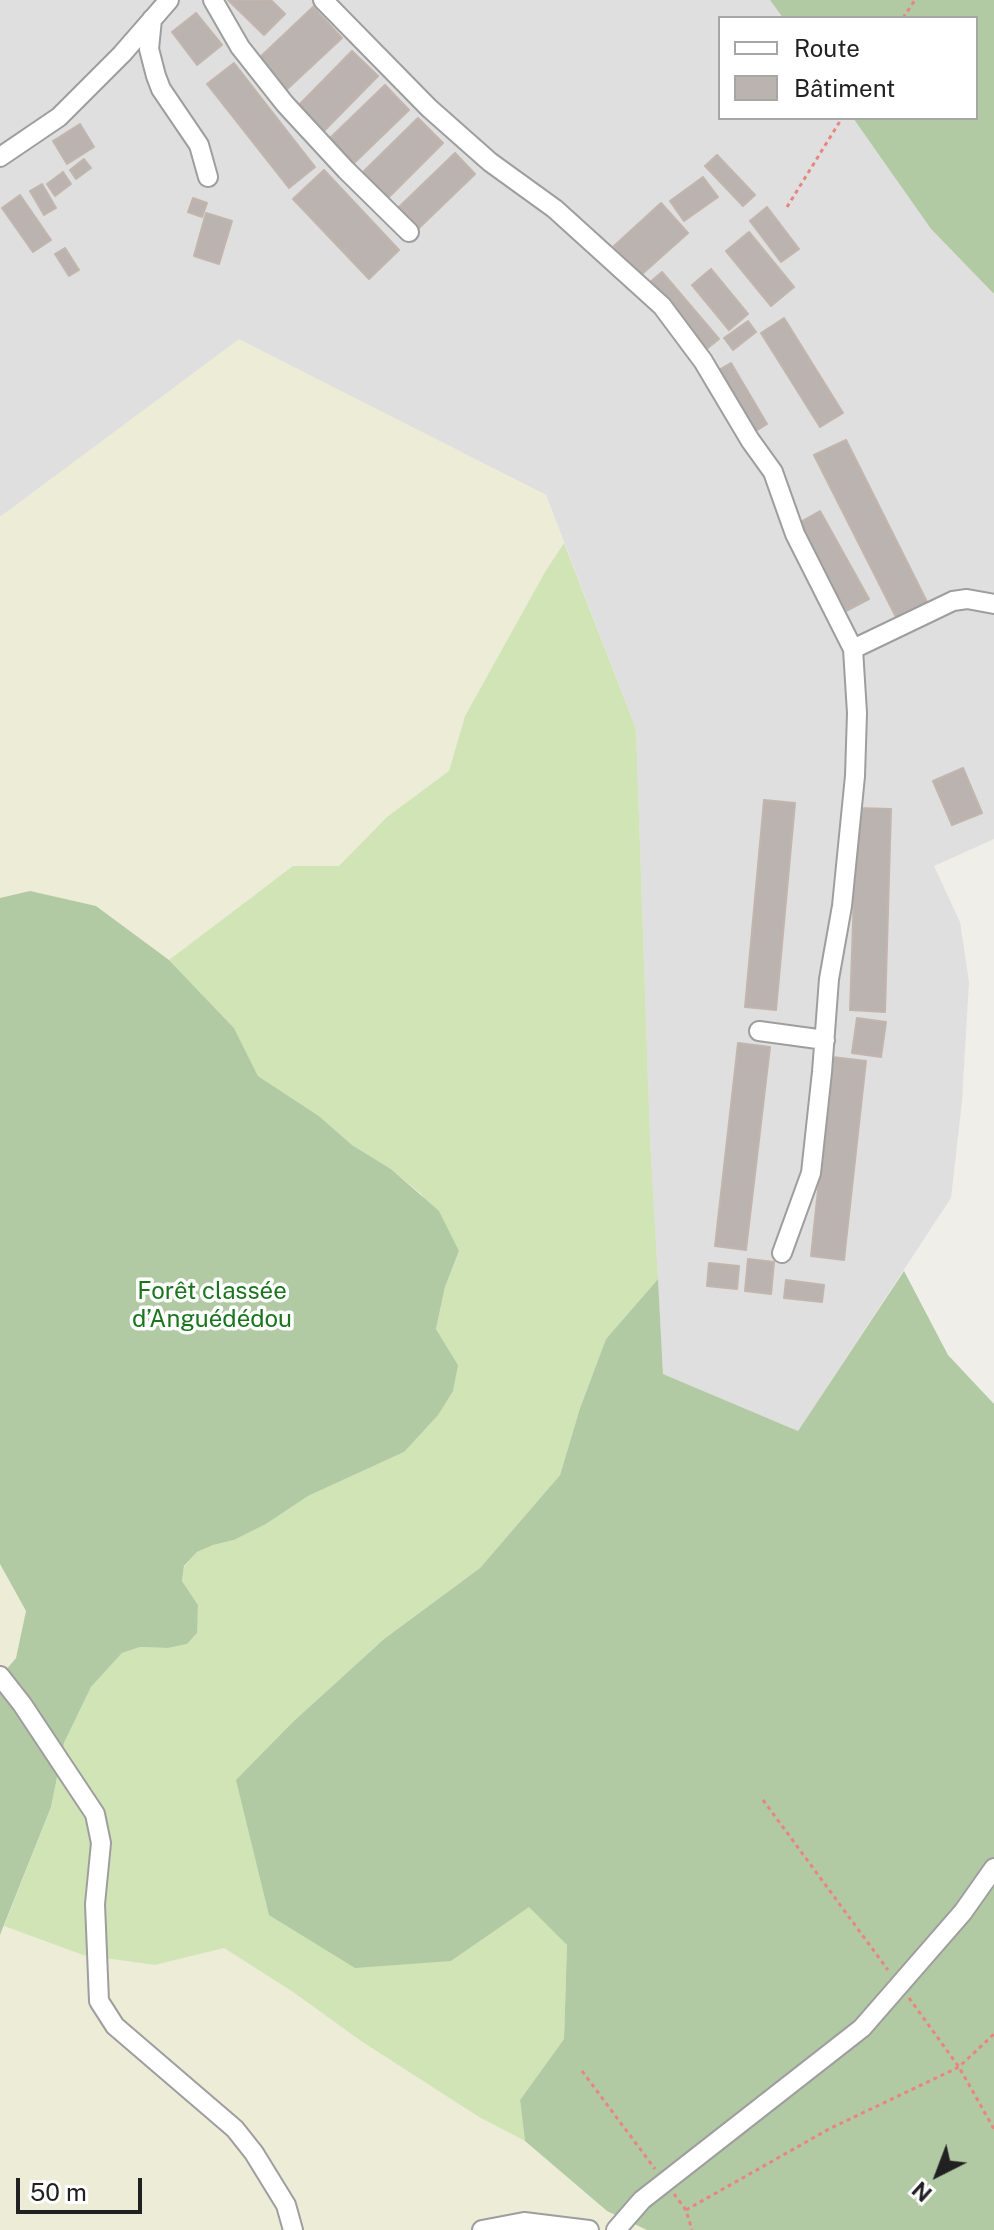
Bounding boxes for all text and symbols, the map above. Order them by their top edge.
legend [718,16,978,120]
text: Route [794,34,860,62]
text: Bâtiment [794,74,895,102]
park label: Forêt classée d’Anguédédou [132,1278,292,1334]
north arrow [898,2134,978,2214]
scale bar [20,2162,146,2212]
text: N [907,2176,937,2207]
text: 50 m [30,2178,87,2206]

